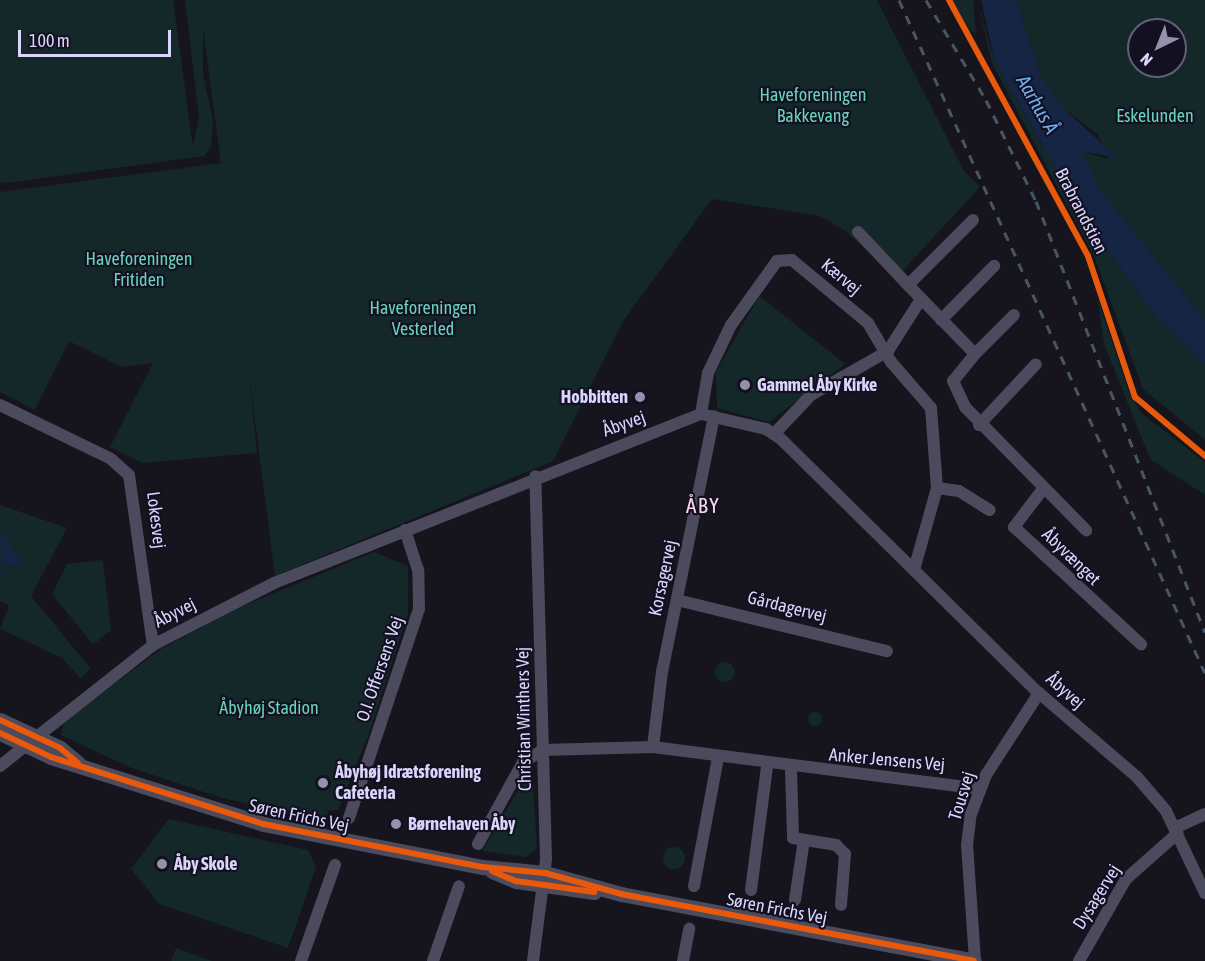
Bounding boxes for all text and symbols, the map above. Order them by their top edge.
scale bar [21,18,174,56]
north arrow [1127,18,1187,78]
text: 100 m [29,30,70,51]
text: N [1136,50,1156,70]
water label: Aarhus Å [1012,70,1064,138]
park label: Haveforeningen Bakkevang [759,85,867,128]
park label: Eskelunden [1116,105,1194,127]
street label: Brabrandstien [1050,164,1112,258]
park label: Haveforeningen Fritiden [85,249,193,292]
street label: Kærvej [817,254,865,300]
park label: Haveforeningen Vesterled [369,298,477,340]
place label: Gammel Åby Kirke [757,374,877,396]
marker: Gammel Åby Kirke [738,378,752,392]
place label: Hobbitten [561,386,628,408]
marker: Hobbitten [633,390,647,404]
street label: Åbyvej [600,406,648,442]
street label: Lokesvej [142,490,170,550]
district label: ÅBY [686,492,720,518]
street label: Åbyvænget [1037,524,1105,590]
street label: Korsagervej [644,538,682,618]
street label: Gårdagervej [745,587,829,627]
street label: Åbyvej [150,593,200,633]
street label: O.I. Offersens Vej [352,613,408,725]
street label: Christian Winthers Vej [512,647,536,791]
street label: Åbyvej [1041,668,1089,714]
park label: Åbyhøj Stadion [219,697,319,719]
street label: Anker Jensens Vej [828,744,946,776]
place label: Åbyhøj Idrætsforening Cafeteria [335,762,481,804]
street label: Tousvej [944,769,980,823]
marker: Åbyhøj Idrætsforening Cafeteria [316,776,330,790]
street label: Søren Frichs Vej [247,795,351,837]
place label: Børnehaven Åby [408,813,515,835]
marker: Børnehaven Åby [389,817,403,831]
place label: Åby Skole [174,853,237,875]
marker: Åby Skole [155,857,169,871]
street label: Dysagervej [1069,860,1125,934]
street label: Søren Frichs Vej [725,889,829,929]

